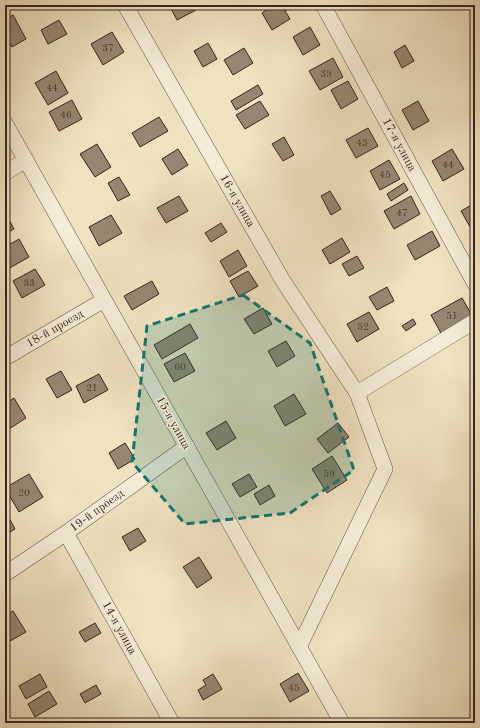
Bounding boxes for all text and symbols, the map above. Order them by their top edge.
house number: 37 [102,43,114,53]
house number: 39 [320,69,332,79]
house number: 44 [46,83,58,93]
house number: 46 [60,110,72,120]
street label: 17-я улица [380,116,418,174]
house number: 43 [356,138,368,148]
house number: 44 [442,160,454,170]
house number: 45 [379,170,391,180]
street label: 16-я улица [217,173,257,229]
house number: 47 [396,208,408,218]
house number: 33 [23,278,35,288]
street label: 18-й проезд [24,308,86,350]
house number: 51 [446,311,458,321]
house number: 52 [357,322,369,332]
house number: 60 [174,362,186,372]
house number: 21 [86,383,98,393]
street label: 15-я улица [154,394,193,452]
house number: 59 [323,469,335,479]
street label: 19-й проезд [68,487,126,535]
house number: 20 [18,488,30,498]
street label: 14-я улица [100,599,138,657]
house number: 45 [288,683,300,693]

